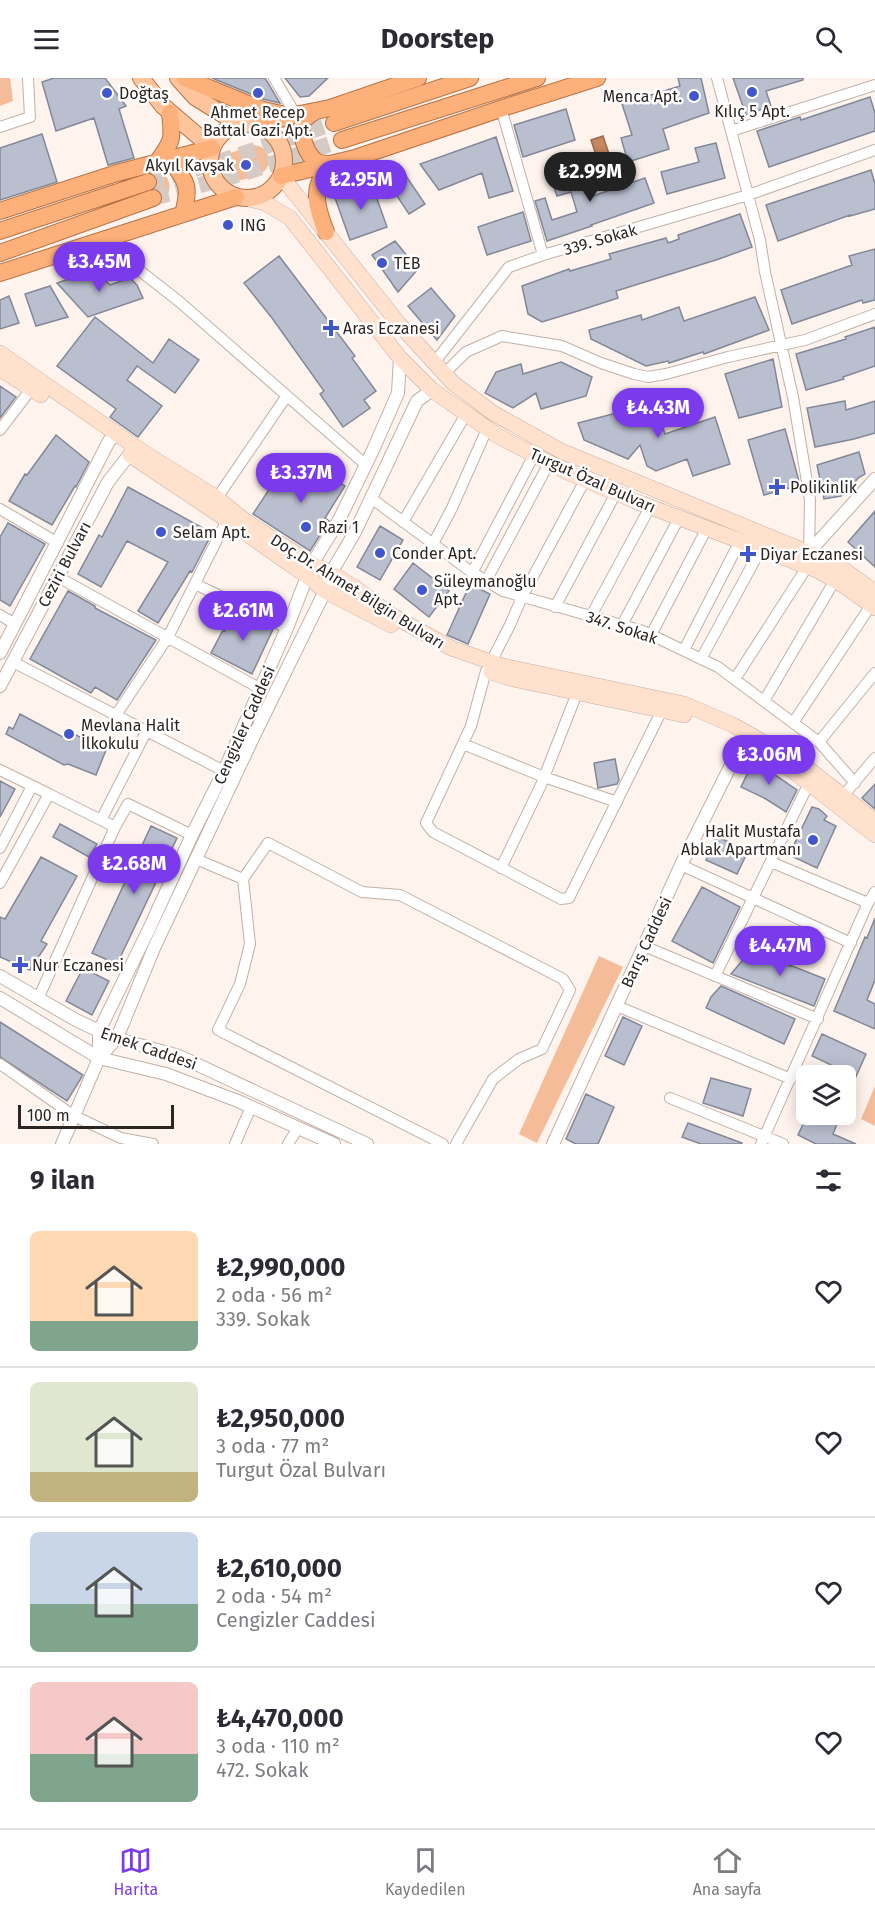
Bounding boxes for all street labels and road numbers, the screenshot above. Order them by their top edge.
street label: 339. Sokak [561,220,640,259]
street label: Turgut Özal Bulvarı [527,444,659,517]
street label: Ceziri Bulvarı [34,518,95,610]
street label: Doç.Dr. Ahmet Bilgin Bulvarı [267,530,448,654]
street label: 347. Sokak [584,607,661,648]
street label: Cengizler Caddesi [210,663,279,787]
street label: Barış Caddesi [617,894,677,991]
street label: Emek Caddesi [98,1023,199,1074]

